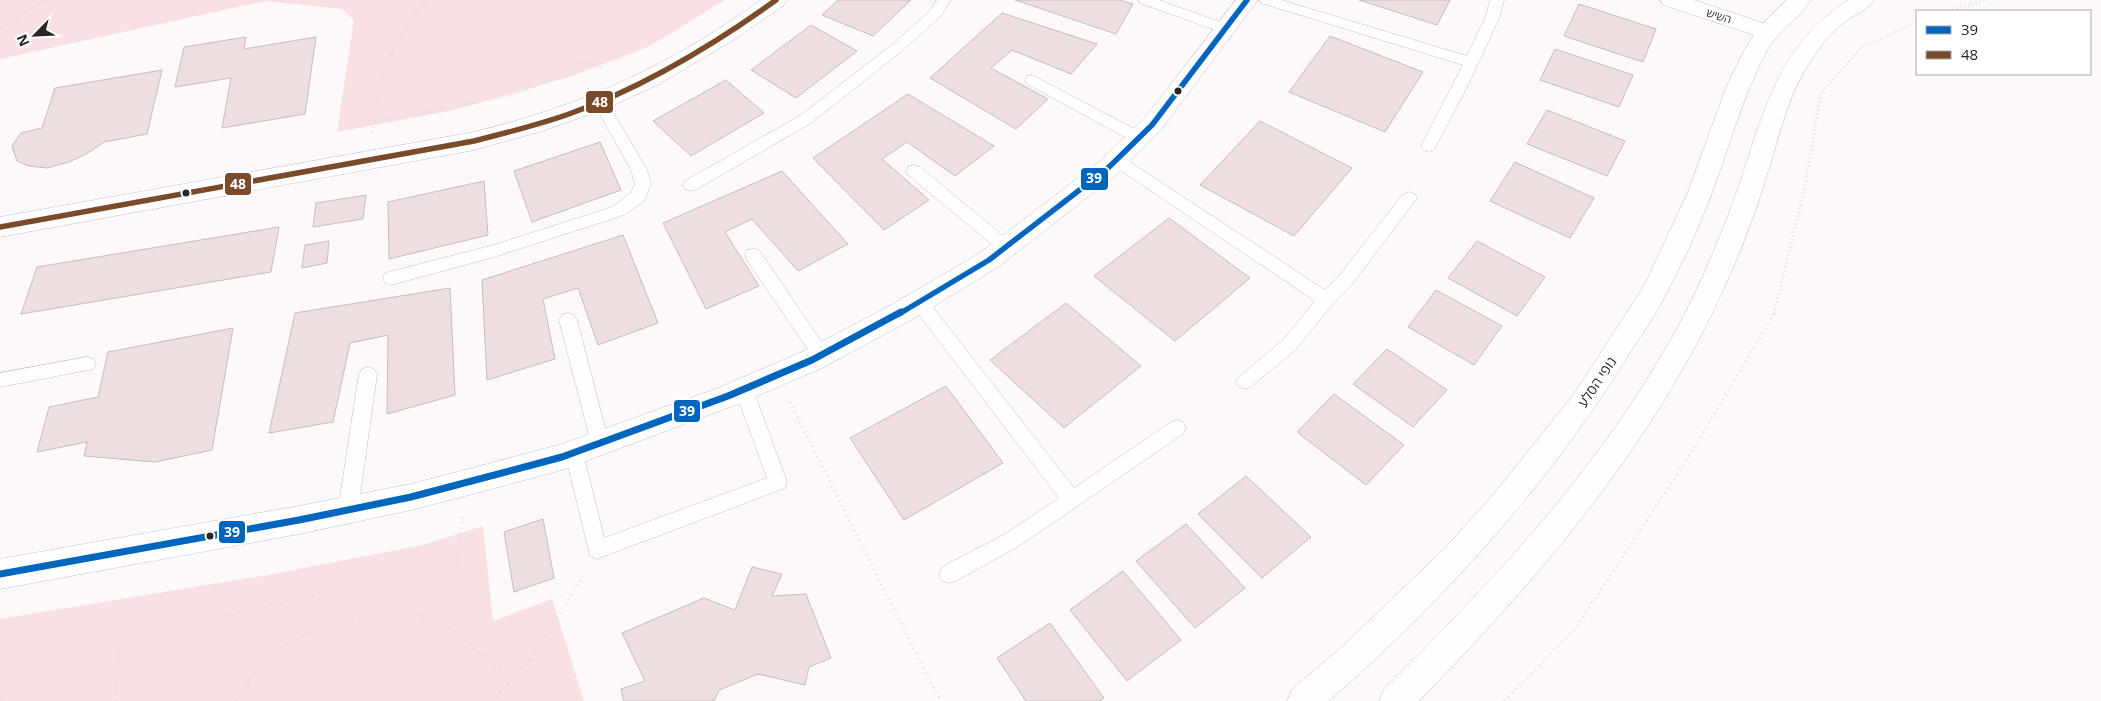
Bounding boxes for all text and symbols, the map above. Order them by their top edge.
street label: השיש [1705,5,1733,27]
north arrow [10,10,60,60]
legend [1916,10,2091,75]
text: 39 [1961,19,1978,39]
text: N [12,31,34,50]
text: 48 [1961,44,1978,64]
unlabelled marker [1173,86,1183,96]
line badge: 48 [585,90,614,114]
text: 48 [592,92,608,111]
line badge: 39 [1080,167,1109,191]
text: 39 [1086,168,1102,187]
line badge: 48 [224,172,252,196]
text: 48 [230,174,246,193]
unlabelled marker [181,188,191,198]
street label: נופי הסלע [1573,353,1620,411]
line badge: 39 [673,399,701,423]
text: 39 [679,401,695,420]
line badge: 39 [218,520,246,544]
text: 39 [224,522,240,541]
unlabelled marker [205,531,215,541]

